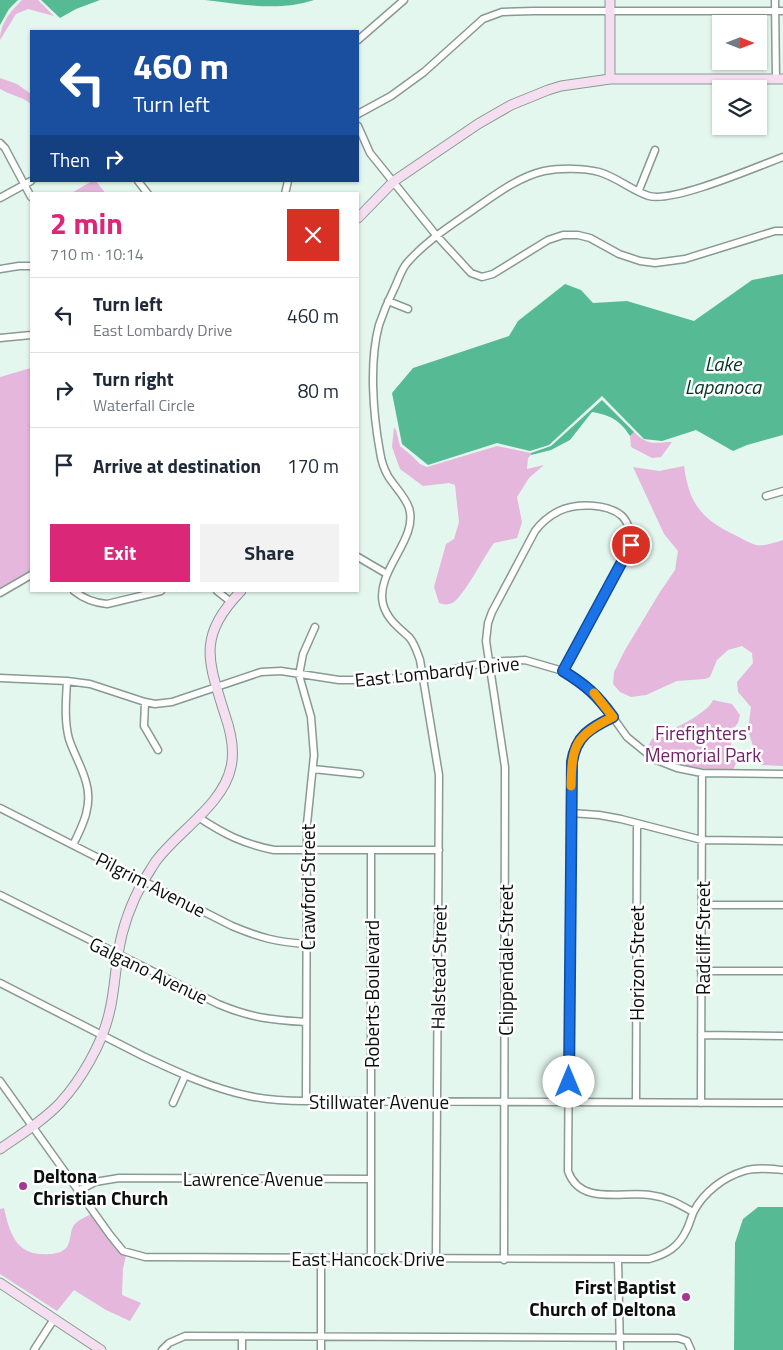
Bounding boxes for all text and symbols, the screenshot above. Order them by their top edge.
north arrow [712,15,768,70]
map controls [712,15,767,135]
text: 460 m [133,39,229,93]
icon: left [50,50,115,115]
button: layers [712,80,767,135]
text: Turn left [133,87,210,121]
text: Then [50,145,90,174]
icon: right [100,145,128,173]
text: 2 min [50,200,123,246]
button: close [287,209,339,261]
text: 710 m · 10:14 [50,242,144,266]
text: Turn left [93,289,163,318]
icon: left [50,301,78,329]
text: 460 m [287,301,339,330]
text: East Lombardy Drive [93,318,232,342]
water label: Lake Lapanoca [685,348,762,402]
text: Turn right [93,364,174,393]
icon: right [50,376,78,404]
text: 80 m [298,376,339,405]
text: Waterfall Circle [93,393,195,417]
icon: arrive [50,451,78,479]
text: Arrive at destination [93,451,261,480]
text: 170 m [287,451,339,480]
button: Exit [50,524,190,582]
button: Share [200,524,339,582]
pin [610,524,652,566]
icon: arrive [617,531,645,559]
street label: East Lombardy Drive [353,648,521,694]
park label: Firefighters' Memorial Park [645,718,761,769]
street label: Crawford Street [293,823,322,950]
street label: Pilgrim Avenue [91,844,211,924]
street label: Radcliff Street [688,881,717,995]
street label: Chippendale Street [491,884,520,1036]
street label: Halstead Street [422,904,454,1030]
street label: Horizon Street [622,905,651,1021]
street label: Roberts Boulevard [357,920,386,1068]
street label: Galgano Avenue [85,929,213,1011]
position arrow [542,1055,594,1107]
street label: Stillwater Avenue [309,1087,449,1116]
place label: Deltona Christian Church [33,1161,168,1212]
street label: Lawrence Avenue [183,1164,323,1193]
marker: Deltona Christian Church [17,1180,29,1192]
street label: East Hancock Drive [291,1244,445,1273]
place label: First Baptist Church of Deltona [529,1272,676,1323]
marker: First Baptist Church of Deltona [680,1291,692,1303]

